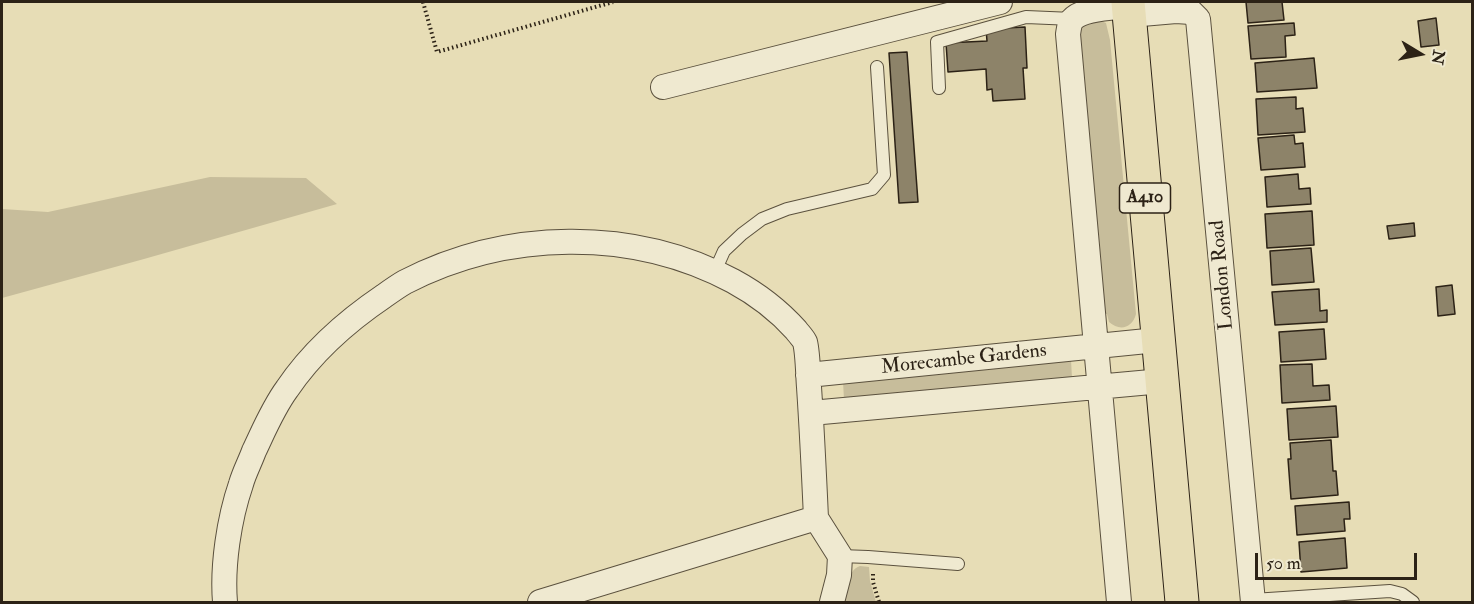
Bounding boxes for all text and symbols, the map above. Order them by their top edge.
north arrow [1390,24,1450,84]
text: N [1427,48,1449,66]
road number: A410 [1120,183,1170,213]
street label: London Road [1206,219,1240,331]
street label: Morecambe Gardens [880,339,1048,381]
scale bar [1258,541,1420,579]
text: 50 m [1266,552,1301,575]

